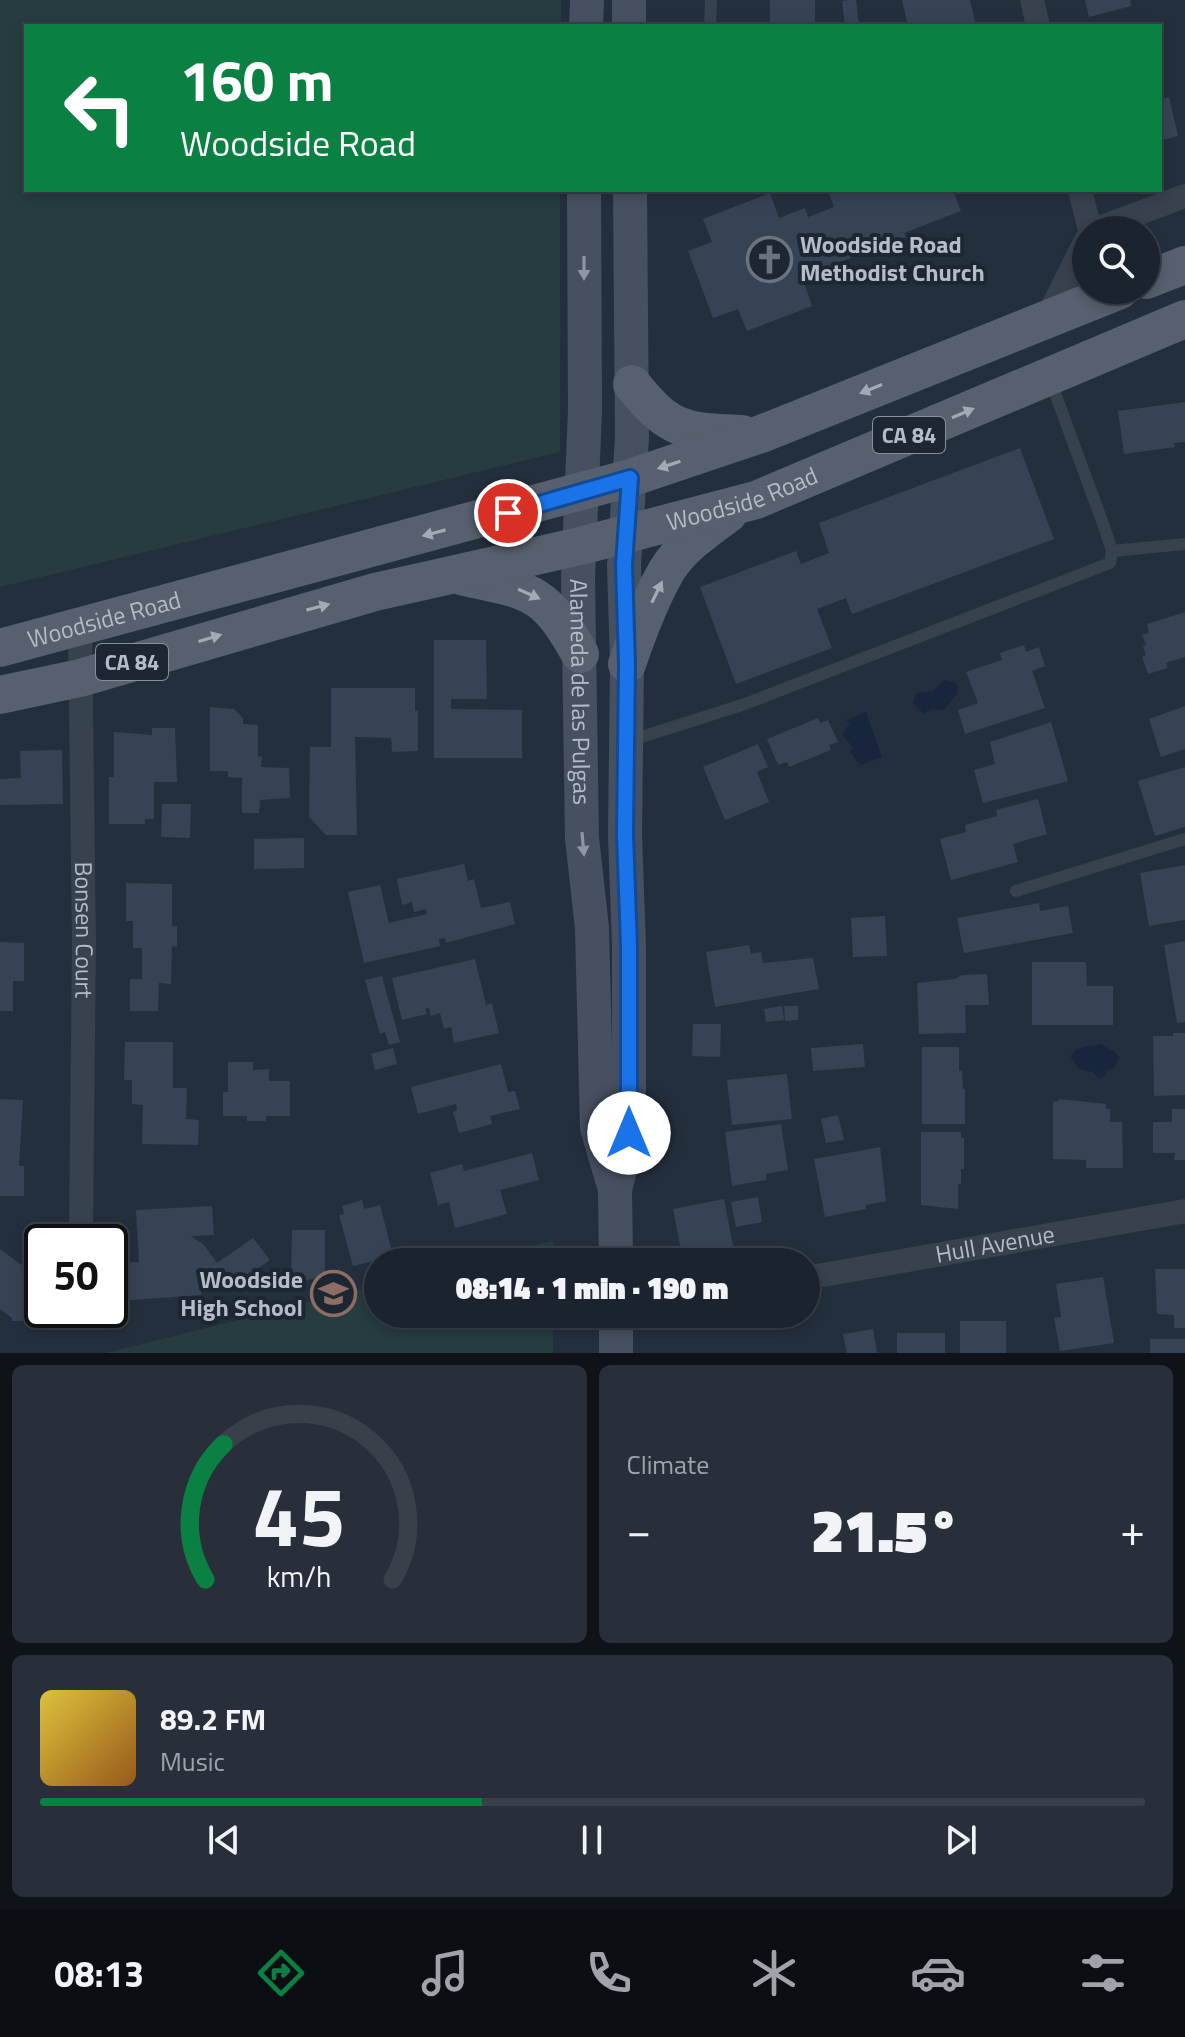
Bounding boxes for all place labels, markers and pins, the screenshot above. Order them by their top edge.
place label: Woodside Road Methodist Church [800,226,985,290]
church icon: Woodside Road Methodist Church [745,235,793,283]
pin [474,479,542,547]
place label: Woodside High School [180,1261,303,1325]
school or university icon: Woodside High School [310,1270,358,1318]

